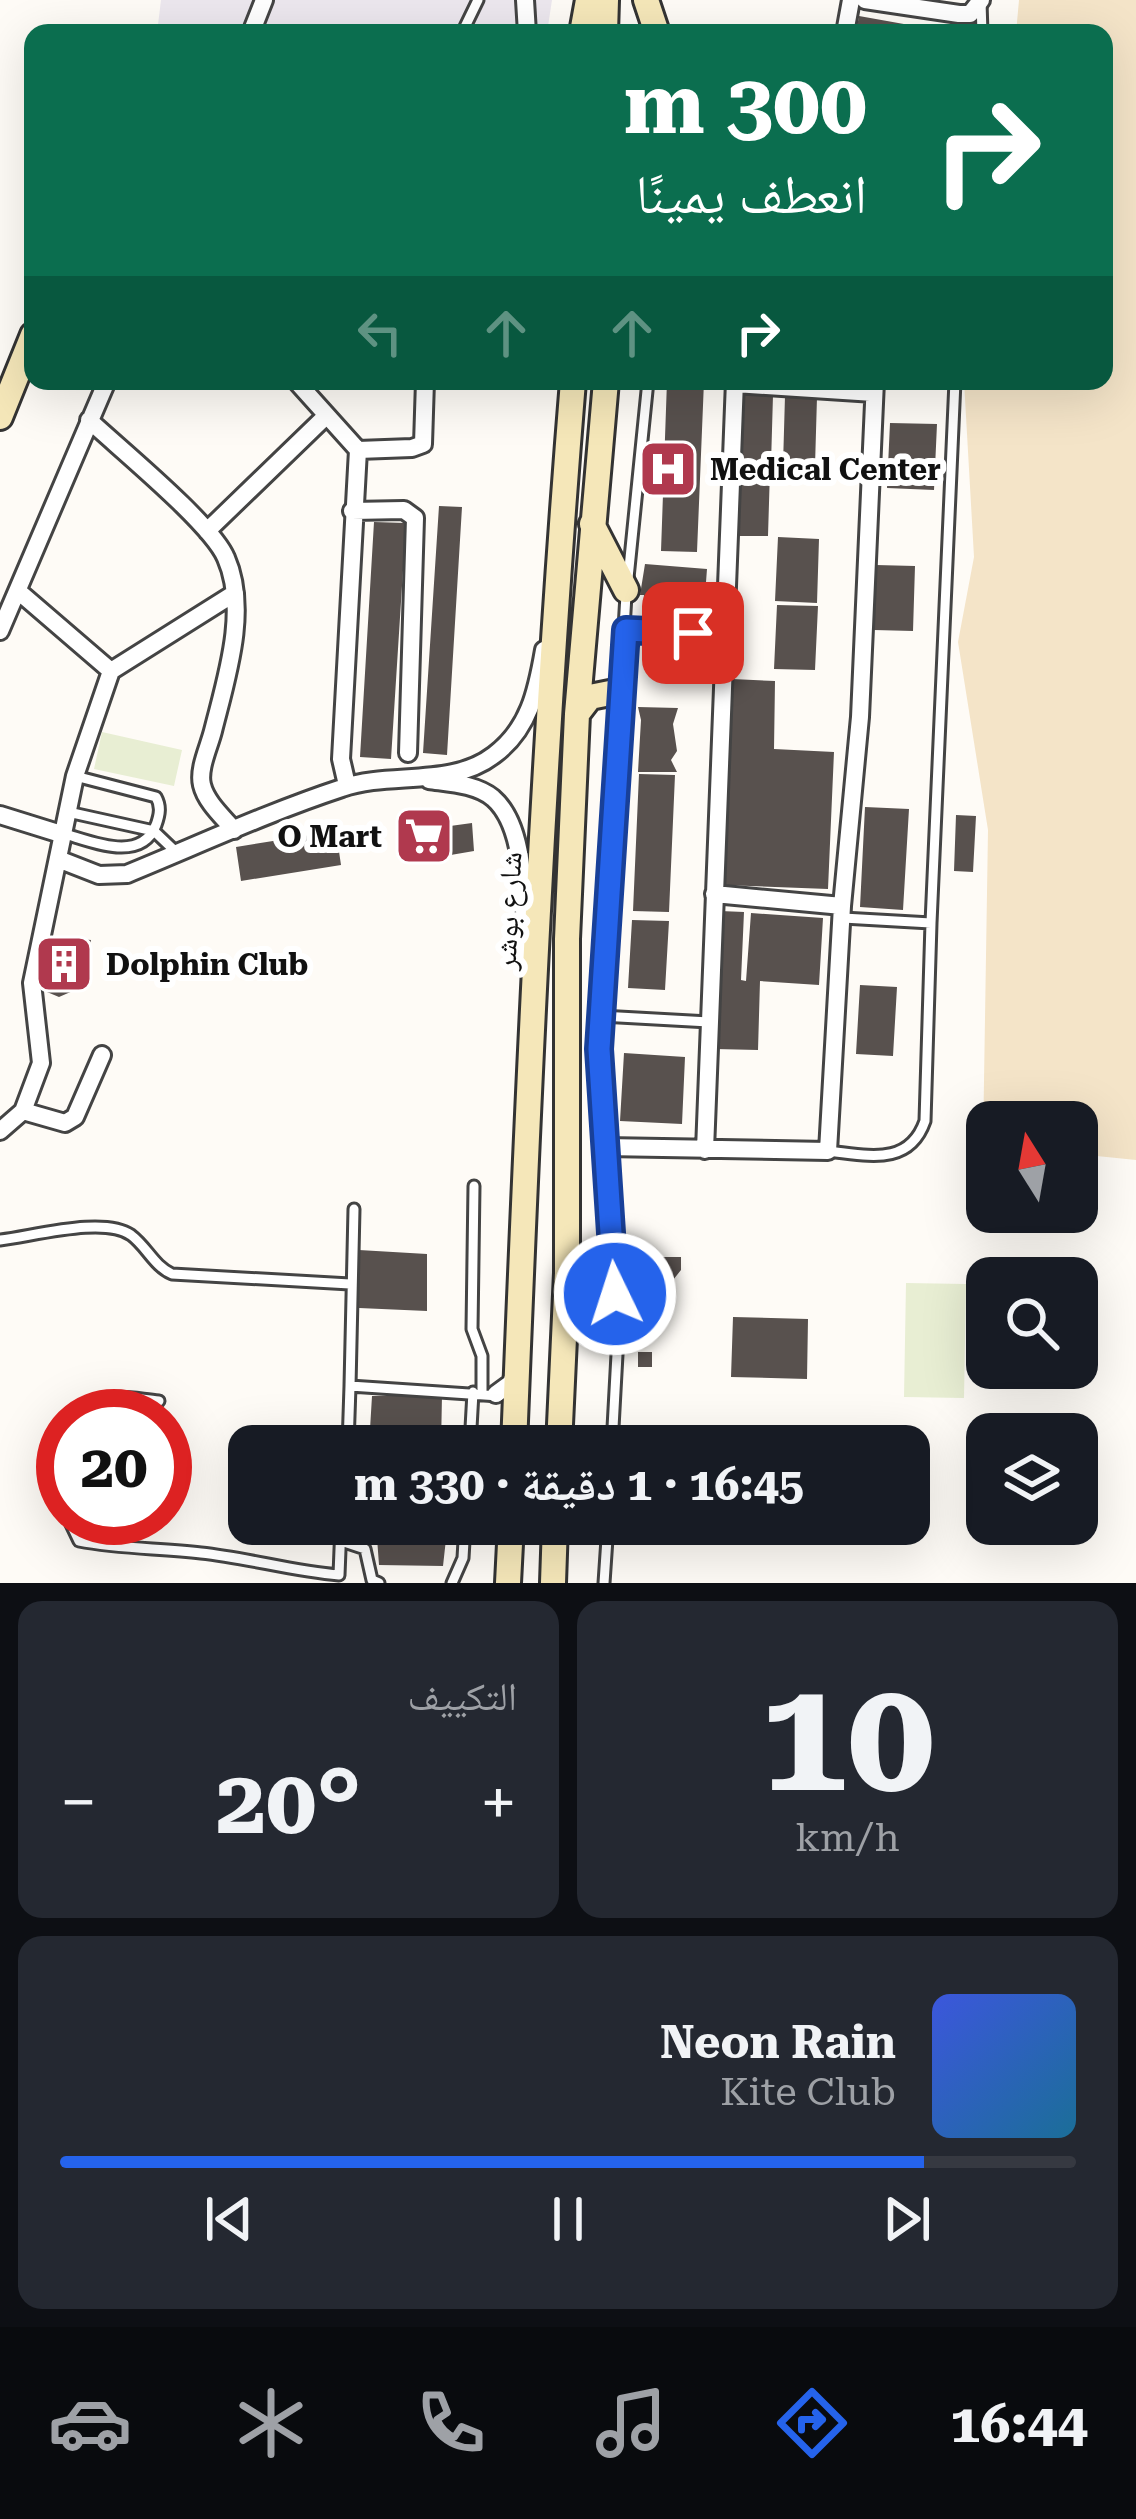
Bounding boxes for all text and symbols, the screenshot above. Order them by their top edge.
text: 300 m [624,55,867,153]
icon: right [909,72,1065,228]
text: انعطف يمينًا [636,163,867,226]
icon: left [347,300,413,366]
icon: ahead [473,300,539,366]
icon: ahead [599,300,665,366]
icon: right [725,300,791,366]
hospital icon: Medical Center [637,438,699,500]
place label: Medical Center [710,452,941,487]
pin [642,582,744,684]
icon: arrive [660,600,726,666]
supermarket icon: O Mart [393,805,455,867]
place label: O Mart [277,819,382,854]
street label: شارع بوشر [487,851,531,972]
building icon: Dolphin Club [33,933,95,995]
place label: Dolphin Club [106,947,308,982]
north arrow [966,1101,1098,1233]
map controls [966,1101,1098,1545]
position arrow [552,1231,678,1357]
button: search [966,1257,1098,1389]
speed limit sign: 20 [36,1389,192,1545]
button: layers [966,1413,1098,1545]
text: 16:45 · 1 دقيقة · 330 m [354,1458,804,1511]
text: 10 [760,1645,935,1828]
text: التكييف [408,1674,517,1720]
text: 20° [216,1750,361,1855]
text: − [60,1764,97,1841]
text: + [480,1764,517,1841]
text: km/h [795,1815,900,1861]
text: Neon Rain [660,2016,896,2069]
text: Kite Club [720,2069,896,2115]
icon: previous [196,2186,262,2252]
icon: pause [535,2186,601,2252]
icon: next [874,2186,940,2252]
icon: car [48,2381,132,2465]
icon: climate [229,2381,313,2465]
icon: phone [409,2381,493,2465]
icon: music [589,2381,673,2465]
icon: directions [770,2381,854,2465]
text: 16:44 [950,2392,1088,2455]

